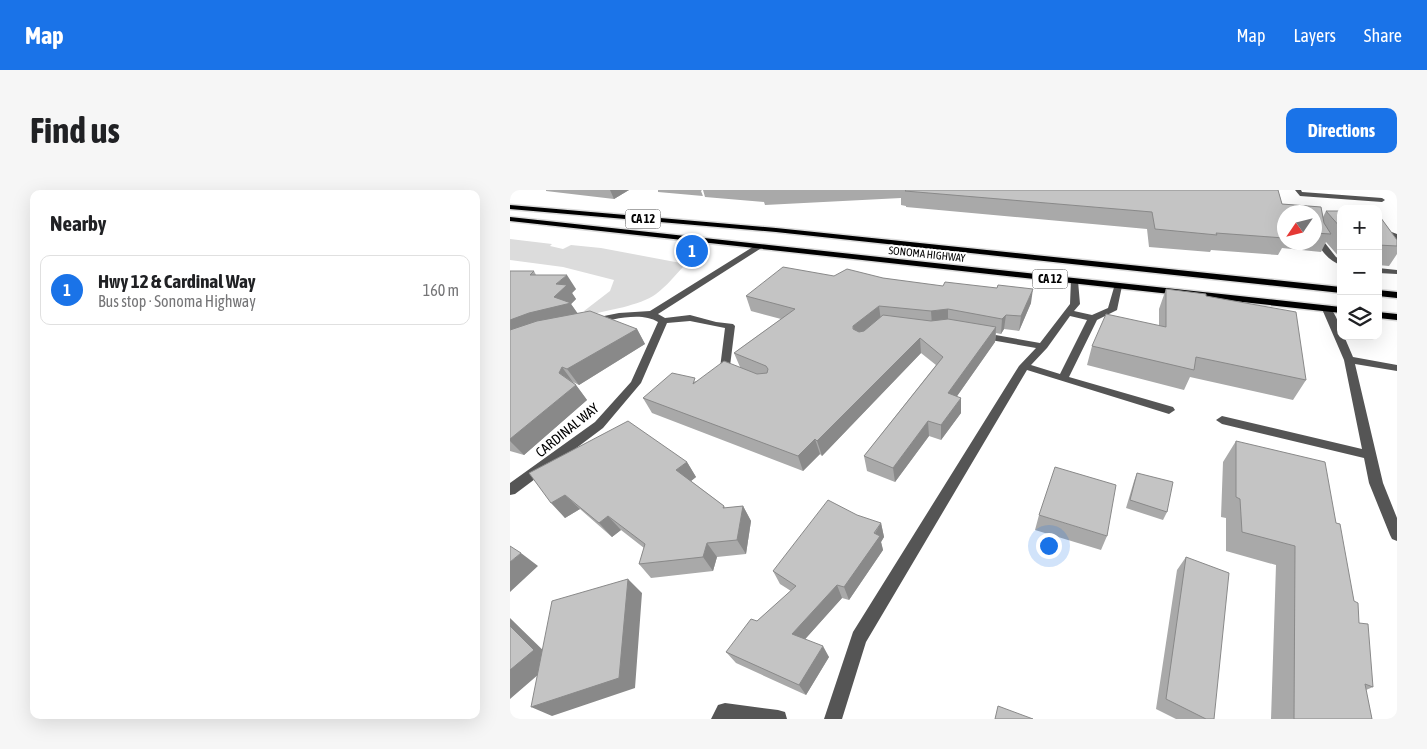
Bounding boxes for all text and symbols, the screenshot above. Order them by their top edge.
text: Map [25,22,64,49]
text: Map [1236,25,1265,46]
text: Layers [1293,25,1336,46]
text: Share [1364,25,1402,46]
button: Directions [1286,108,1397,153]
text: Find us [30,110,120,150]
north arrow [1277,205,1322,250]
map controls [1337,205,1382,340]
button: + [1337,205,1382,250]
road number: CA 12 [626,210,660,228]
text: Nearby [50,211,106,235]
pin: 1 [676,232,708,270]
street label: SONOMA HIGHWAY [888,244,966,264]
button: − [1337,250,1382,295]
text: Hwy 12 & Cardinal Way [98,270,256,292]
road number: CA 12 [1032,270,1068,288]
text: 1 [63,281,71,299]
text: 160 m [423,281,459,299]
text: Bus stop · Sonoma Highway [98,292,256,310]
button: layers [1337,295,1382,340]
street label: CARDINAL WAY [532,399,602,460]
your location [1036,533,1062,559]

